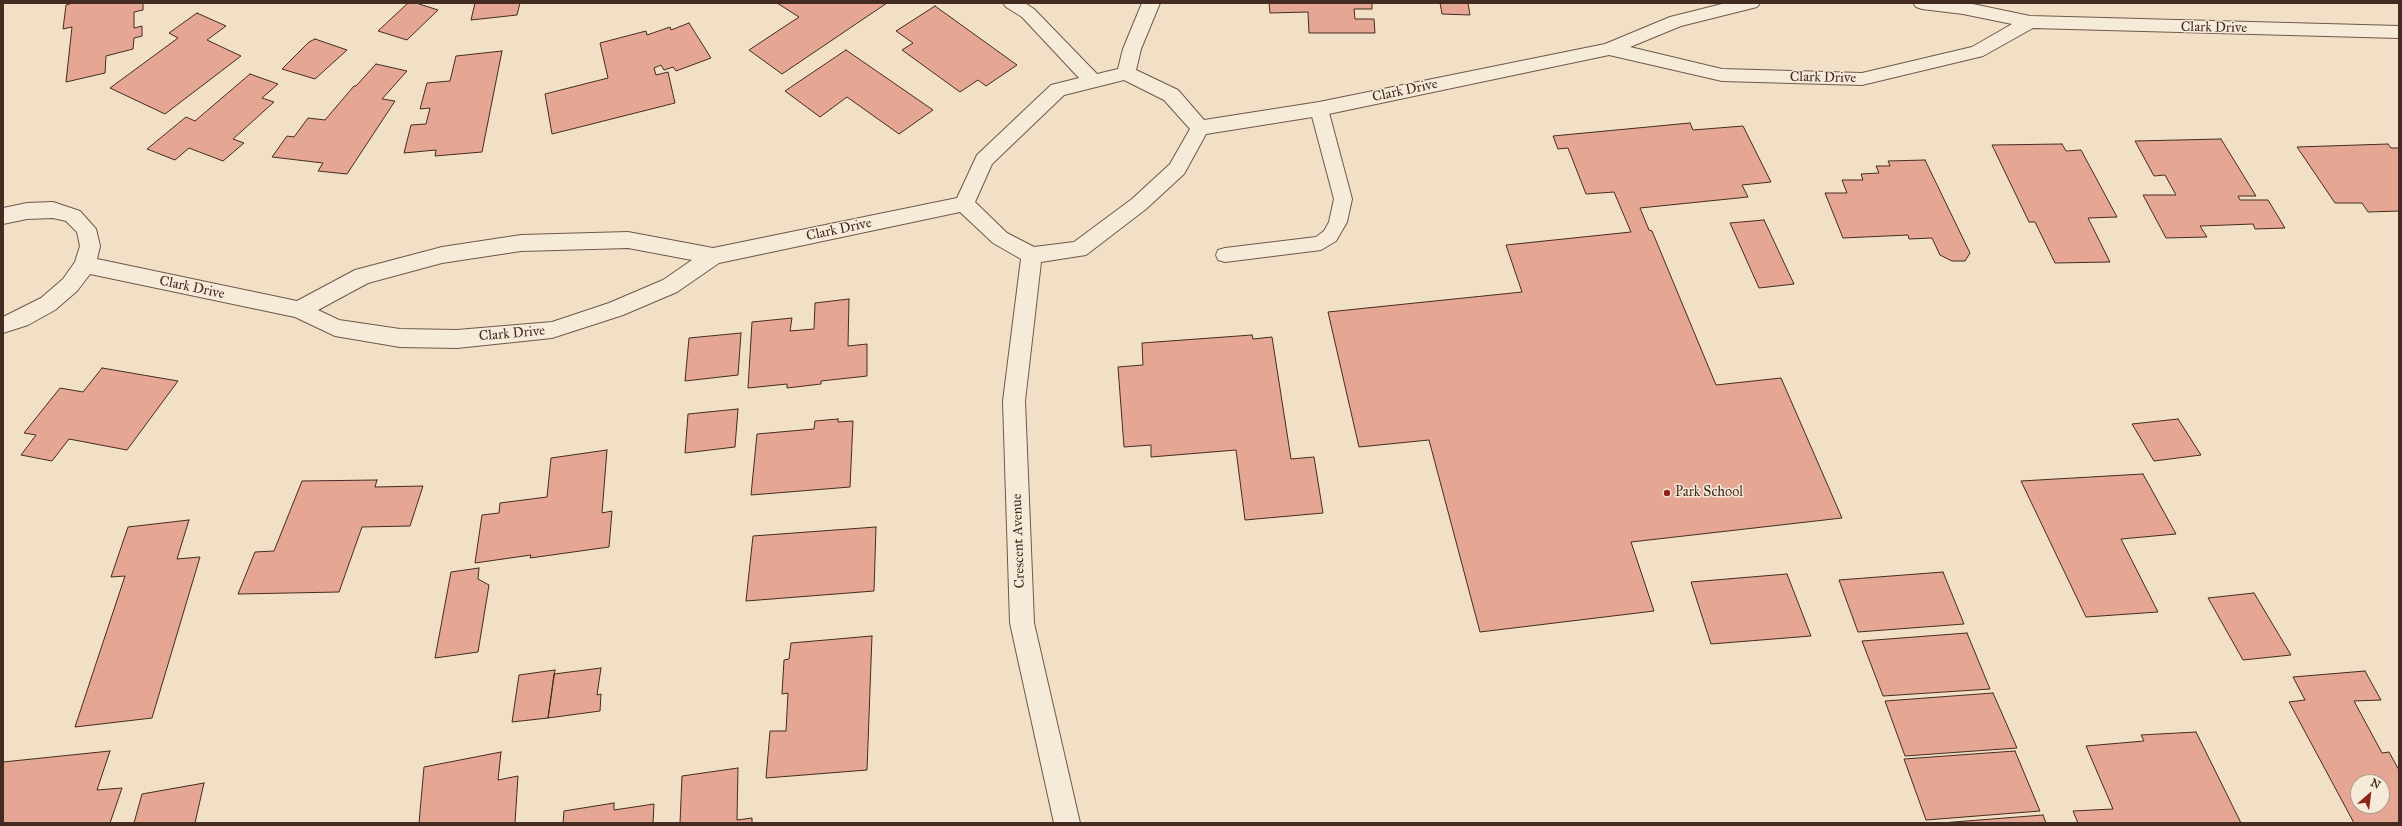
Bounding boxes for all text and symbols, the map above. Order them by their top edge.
street label: Clark Drive [2181,19,2247,37]
street label: Clark Drive [1790,69,1856,87]
street label: Clark Drive [1371,76,1439,106]
street label: Clark Drive [805,215,873,245]
street label: Clark Drive [158,273,226,303]
street label: Clark Drive [478,323,546,345]
place label: Park School [1675,485,1743,501]
marker: Park School [1662,488,1672,498]
street label: Crescent Avenue [1009,493,1029,589]
north arrow [2350,774,2390,814]
text: N [2368,776,2383,792]

